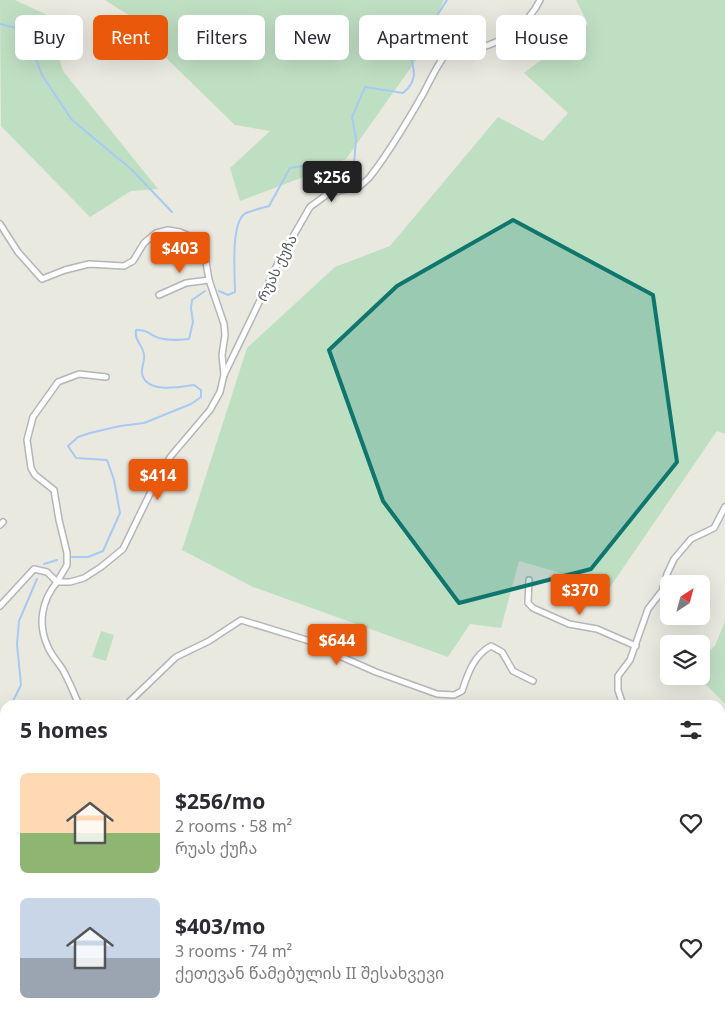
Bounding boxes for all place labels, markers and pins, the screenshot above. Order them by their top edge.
pin: $256 [302,160,362,203]
pin: $403 [150,232,210,274]
pin: $414 [128,458,188,501]
pin: $370 [550,574,610,616]
pin: $644 [307,624,367,666]

